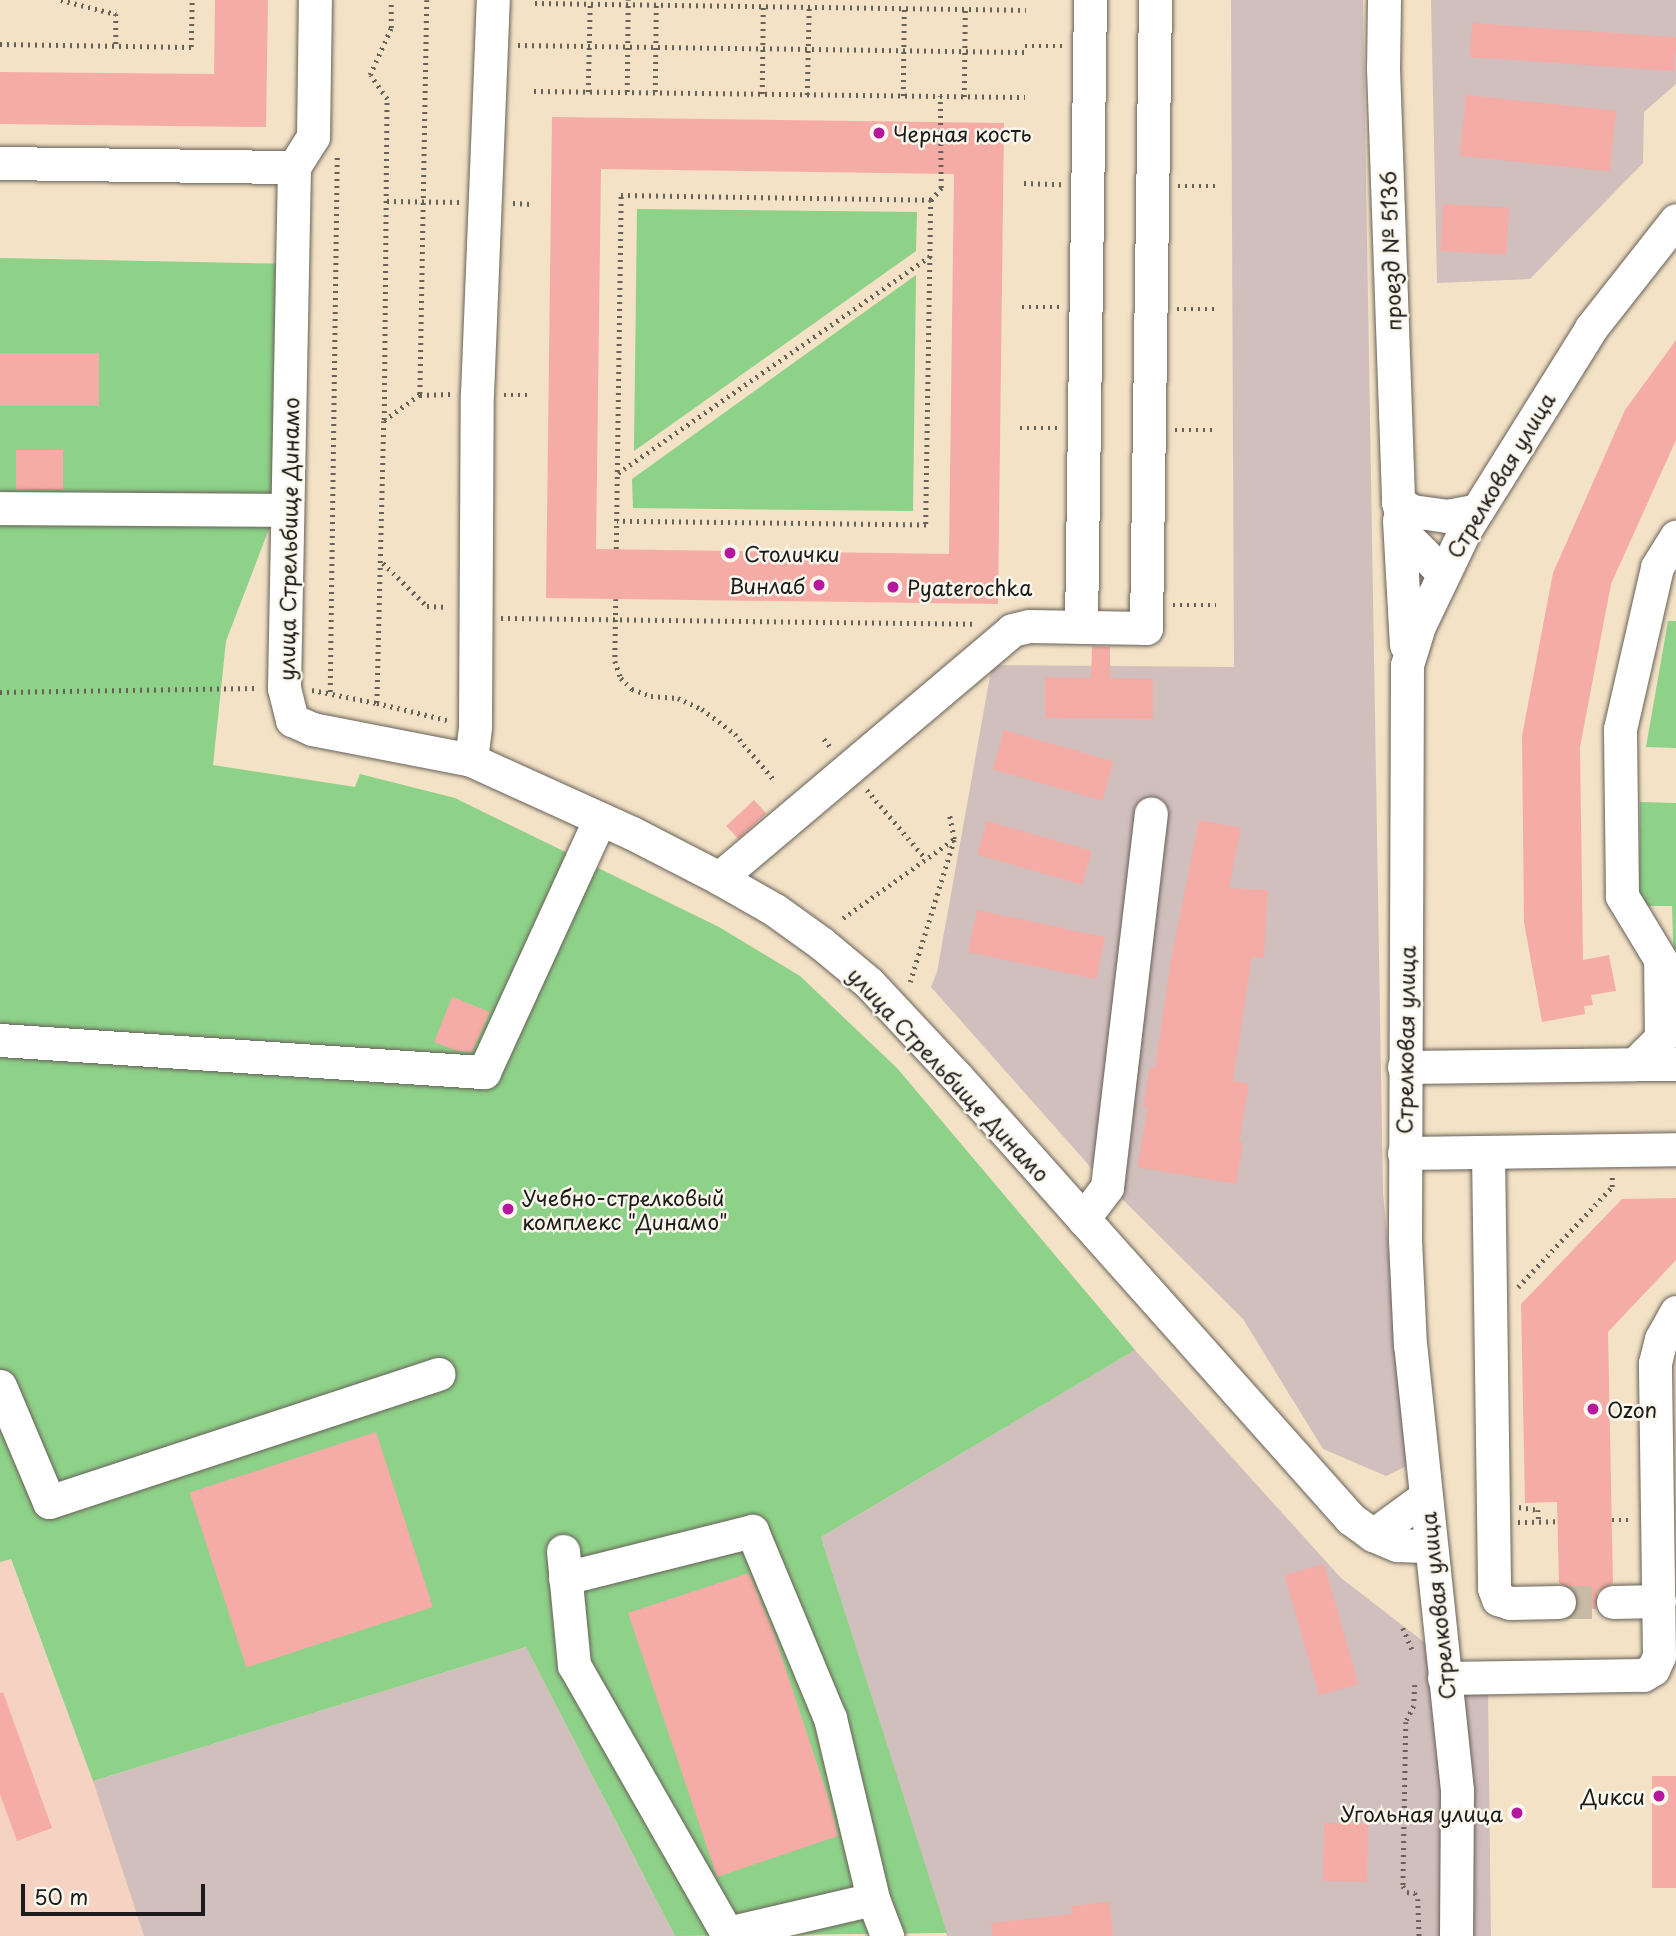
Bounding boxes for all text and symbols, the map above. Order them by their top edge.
place label: Черная кость [893,120,1032,146]
marker: Черная кость [871,125,887,141]
street label: проезд № 5136 [1375,170,1405,332]
street label: Стрелковая улица [1441,388,1559,562]
street label: улица Стрельбище Динамо [273,395,303,683]
place label: Столички [744,540,840,566]
marker: Столички [722,545,738,561]
place label: Винлаб [729,572,805,598]
place label: Pyaterochka [907,574,1032,600]
marker: Винлаб [811,577,827,593]
marker: Pyaterochka [885,579,901,595]
street label: Стрелковая улица [1391,945,1419,1135]
street label: улица Стрельбище Динамо [842,960,1056,1188]
place label: Учебно-стрелковый комплекс "Динамо" [522,1184,728,1234]
marker: Учебно-стрелковый комплекс "Динамо" [500,1201,516,1217]
place label: Ozon [1607,1396,1657,1422]
marker: Ozon [1585,1401,1601,1417]
street label: Стрелковая улица [1415,1511,1459,1701]
place label: Дикси [1581,1783,1645,1809]
marker: Дикси [1651,1788,1667,1804]
place label: Угольная улица [1339,1800,1503,1826]
marker: Угольная улица [1509,1805,1525,1821]
scale bar [24,1870,208,1914]
text: 50 m [34,1880,88,1912]

